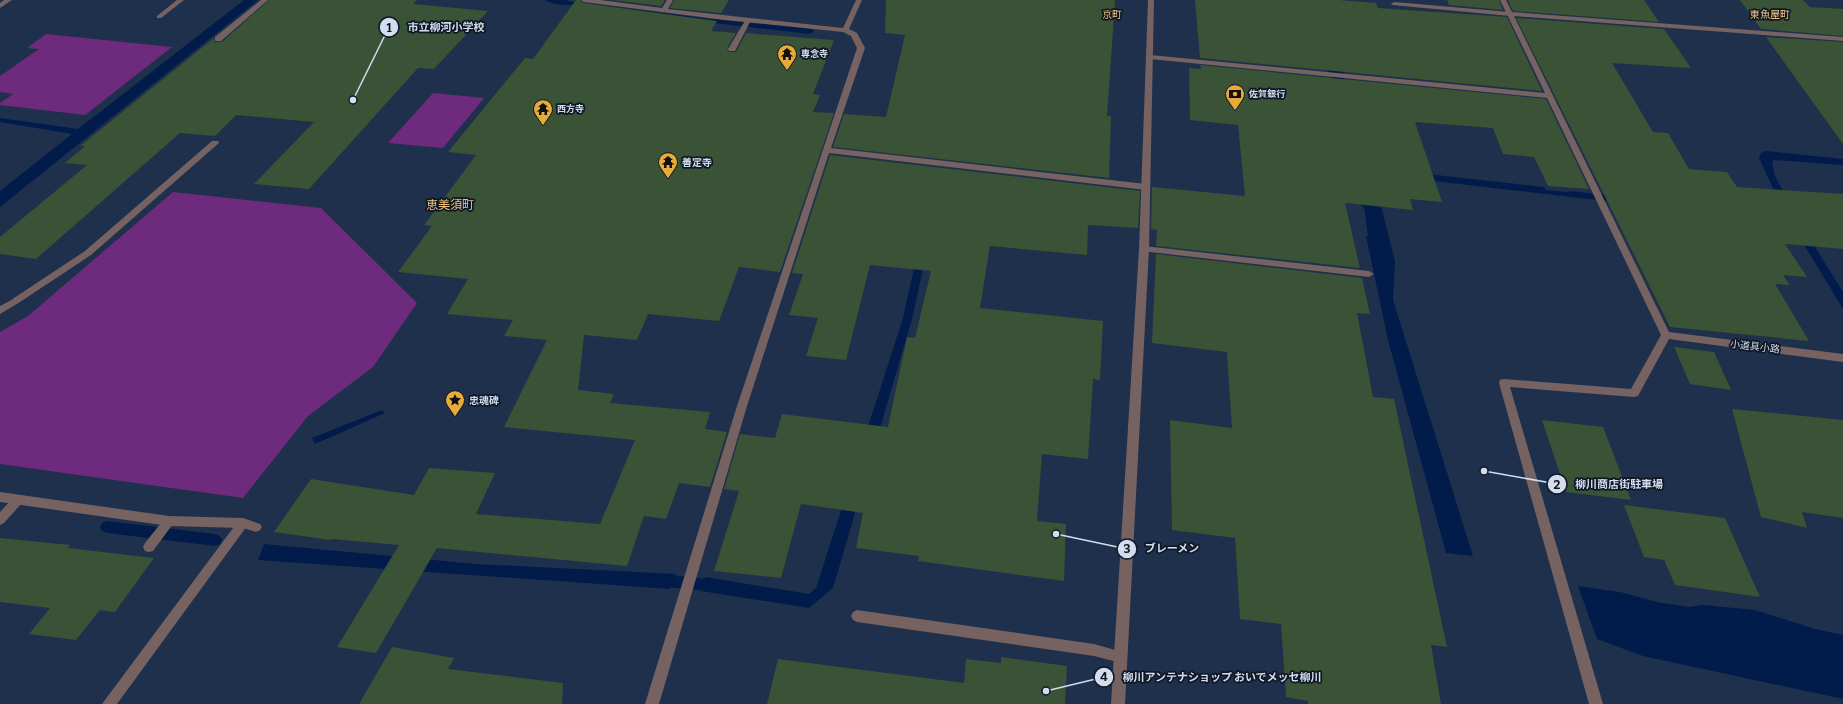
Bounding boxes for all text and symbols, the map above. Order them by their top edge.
district label: 京町 [1102,9,1122,21]
district label: 東魚屋町 [1750,9,1790,21]
callout: 市立柳河小学校 [379,16,492,39]
text: 1 [386,21,392,35]
text: 市立柳河小学校 [408,21,485,34]
temple icon: 専念寺 [776,43,798,71]
place label: 専念寺 [801,49,828,59]
bank icon: 佐賀銀行 [1224,83,1246,111]
place label: 佐賀銀行 [1248,89,1286,99]
temple icon: 西方寺 [532,98,554,126]
place label: 西方寺 [557,104,584,114]
temple icon: 善定寺 [657,151,679,179]
place label: 善定寺 [682,157,712,169]
district label: 恵美須町 [426,198,474,212]
street label: 小道具小路 [1729,338,1780,356]
place icon: 忠魂碑 [444,389,466,417]
place label: 忠魂碑 [469,395,499,407]
callout: 柳川商店街駐車場 [1547,473,1671,496]
text: 2 [1554,478,1561,492]
text: 柳川商店街駐車場 [1575,478,1663,491]
callout: ブレーメン [1117,537,1208,560]
text: 3 [1124,542,1131,556]
text: ブレーメン [1145,542,1199,555]
callout: 柳川アンテナショップ おいでメッセ柳川 [1094,666,1330,689]
text: 4 [1100,670,1108,684]
text: 柳川アンテナショップ おいでメッセ柳川 [1122,671,1322,684]

